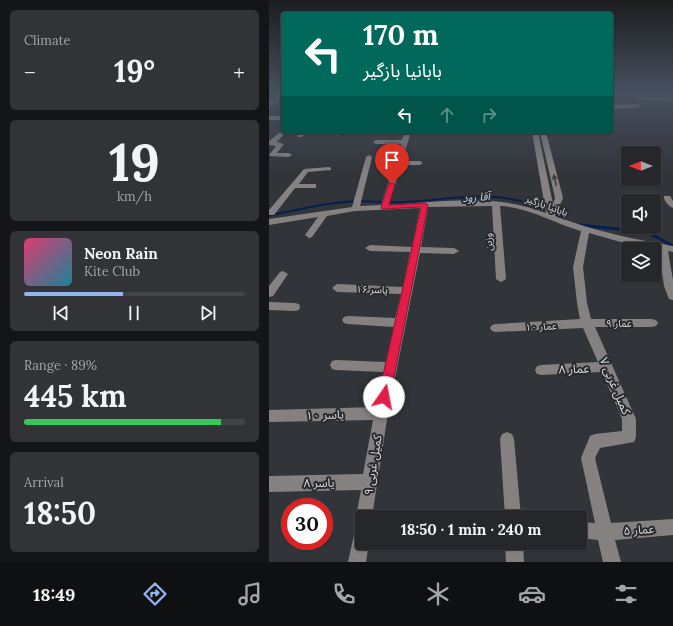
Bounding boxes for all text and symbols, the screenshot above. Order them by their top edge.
text: 170 m [363,17,438,53]
icon: left [297,28,349,80]
text: Climate [24,32,71,49]
text: 19° [114,52,155,90]
text: − [24,58,36,86]
text: + [233,58,245,86]
text: بابانیا بازگیر [363,59,442,82]
icon: left [394,104,416,126]
icon: ahead [436,104,458,126]
icon: right [478,104,500,126]
text: 19 [109,129,160,195]
pin [375,143,409,184]
north arrow [621,146,661,186]
map controls [621,146,661,282]
icon: arrive [381,149,403,171]
one-way arrow [551,174,557,186]
text: km/h [117,188,152,205]
water label: آقا رود [462,189,493,205]
street label: بابانیا بازگیر [523,192,570,219]
button: sound [621,194,661,234]
street label: وزین [481,232,496,251]
button: layers [621,242,661,282]
text: Neon Rain [84,244,158,263]
text: Kite Club [84,263,140,280]
street label: یاسر ۱۶ [356,282,388,297]
icon: previous [50,302,72,324]
icon: pause [123,302,145,324]
icon: next [197,302,219,324]
street label: عمار ۹ [606,317,632,330]
street label: عمار ۱۰ [525,319,557,334]
street label: کمیل غربی ۷ [597,355,635,418]
text: Range · 89% [24,357,97,374]
street label: عمار ۸ [558,360,590,377]
position arrow [363,376,405,418]
text: 445 km [24,377,127,415]
street label: یاسر ۱۰ [306,406,344,423]
street label: کمیل غربی ۹ [360,433,385,496]
text: Arrival [24,474,64,491]
street label: یاسر ۸ [303,475,335,490]
text: 18:50 [24,494,96,532]
speed limit sign: 30 [281,498,333,550]
text: 18:50 · 1 min · 240 m [401,520,541,539]
street label: عمار ۵ [623,521,655,538]
icon: directions [141,580,169,608]
icon: music [236,580,264,608]
icon: phone [330,580,358,608]
icon: climate [424,580,452,608]
icon: car [518,580,546,608]
icon: filters [612,580,640,608]
text: 18:49 [33,583,75,606]

